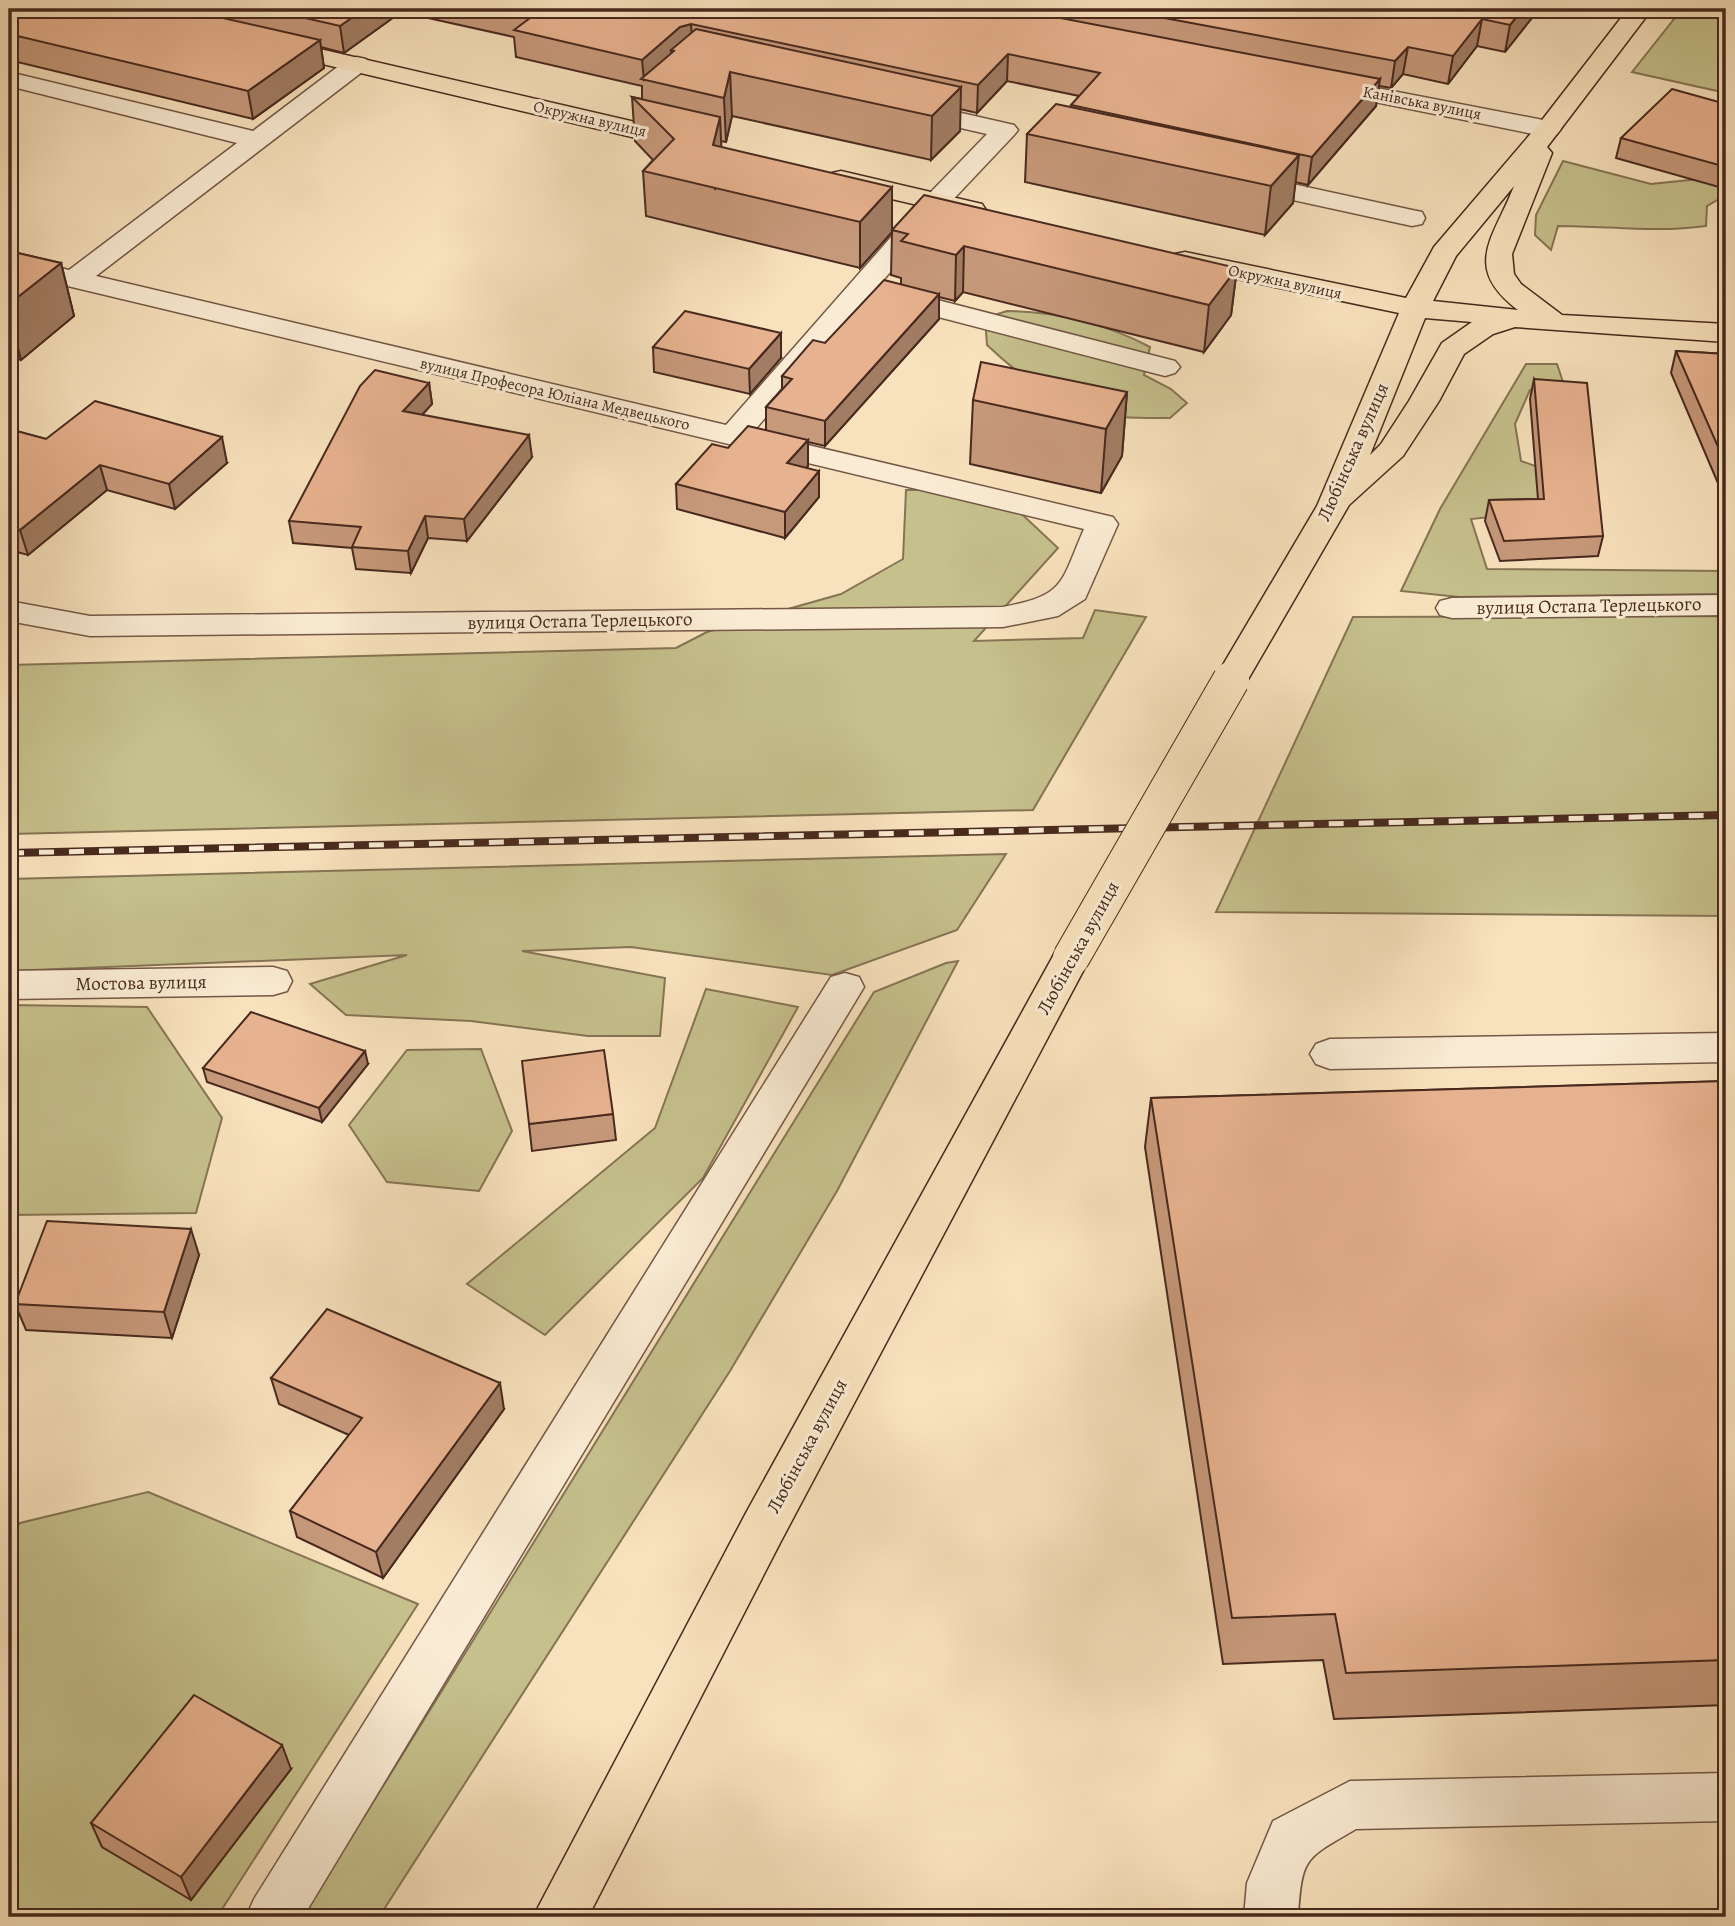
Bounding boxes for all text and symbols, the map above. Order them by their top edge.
street label: Канівська вулиця [1361,81,1483,125]
street label: Окружна вулиця [531,95,649,143]
street label: Окружна вулиця [1226,259,1344,305]
street label: вулиця Професора Юліана Медвецького [418,352,692,436]
street label: Любінська вулиця [1311,379,1395,525]
street label: вулиця Остапа Терлецького [1476,591,1702,621]
street label: вулиця Остапа Терлецького [467,606,693,636]
street label: Любінська вулиця [1031,877,1125,1019]
street label: Мостова вулиця [75,969,207,997]
street label: Любінська вулиця [761,1374,853,1518]

